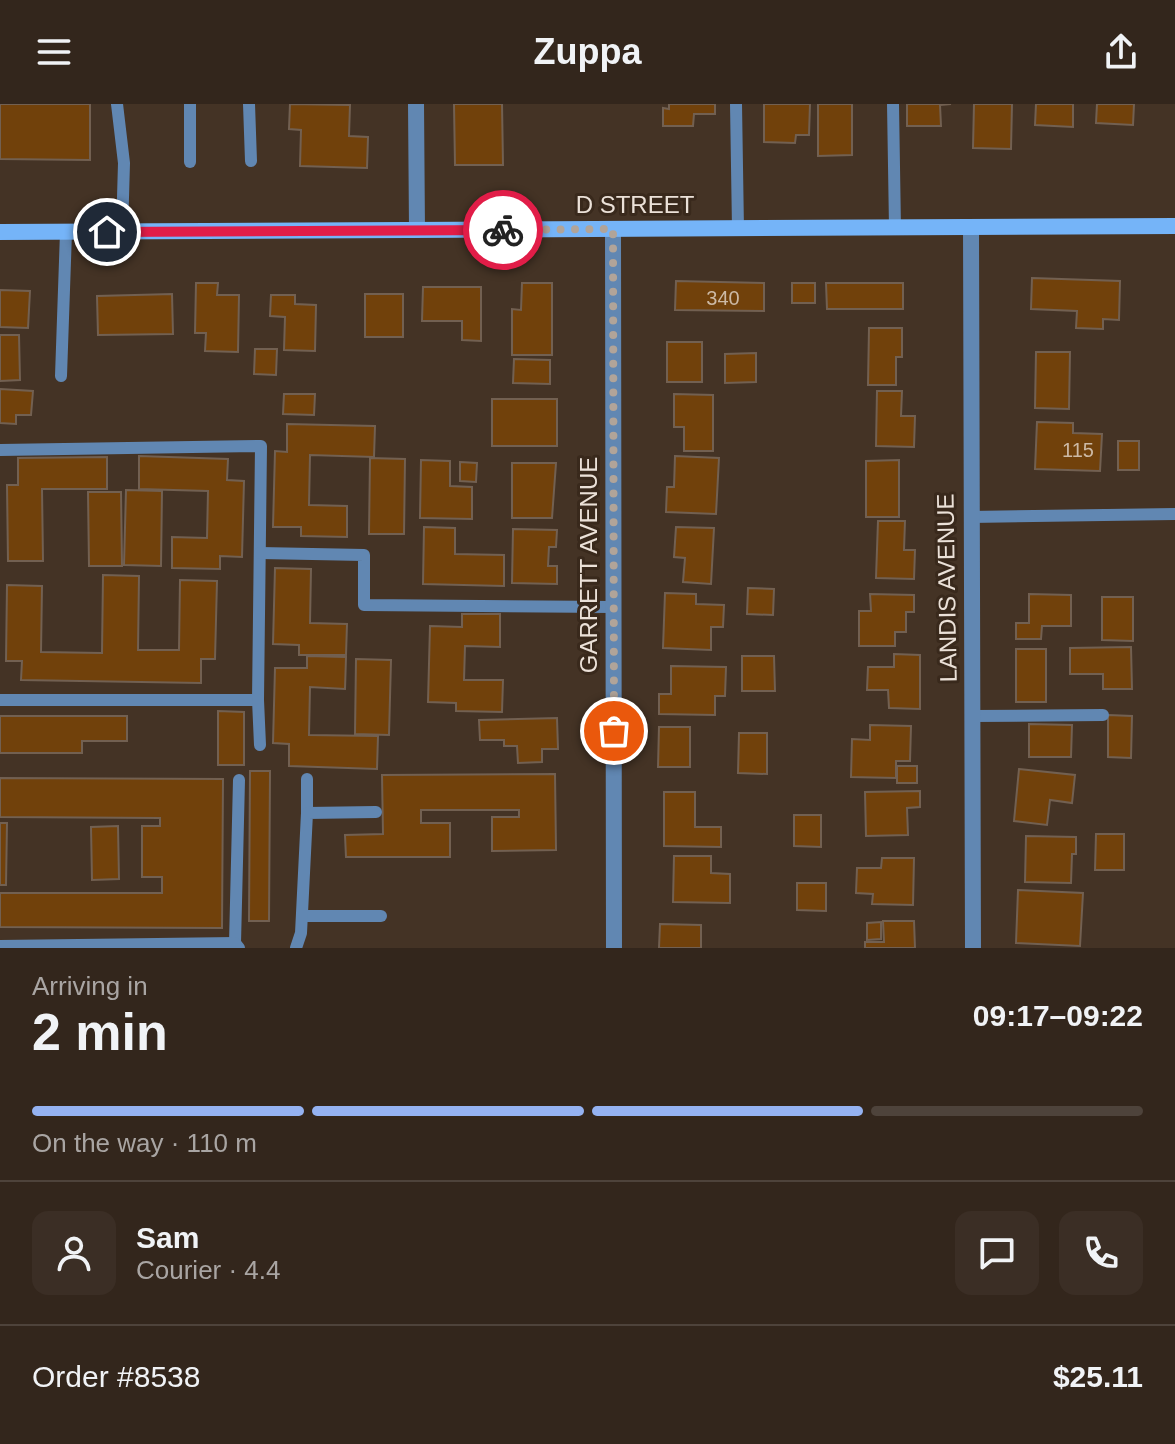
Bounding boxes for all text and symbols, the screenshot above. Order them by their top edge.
icon: menu [32,30,76,74]
icon: share [1099,30,1143,74]
text: Zuppa [534,31,641,72]
courier [463,190,543,270]
street label: D STREET [576,191,695,218]
pin [73,198,141,266]
icon: bike [481,208,525,252]
icon: home [85,210,129,254]
house number: 340 [706,287,740,309]
house number: 115 [1062,439,1094,461]
street label: GARRETT AVENUE [575,457,602,673]
street label: LANDIS AVENUE [931,493,962,683]
pin [580,697,648,765]
icon: bag [592,709,636,753]
text: Arriving in [32,971,148,1001]
text: 09:17–09:22 [973,999,1143,1032]
text: 2 min [32,1003,168,1061]
text: On the way · 110 m [32,1128,257,1158]
button: person [32,1211,116,1295]
button: chat [955,1211,1039,1295]
button: phone [1059,1211,1143,1295]
text: Sam [136,1221,199,1254]
text: Courier · 4.4 [136,1255,281,1285]
text: Order #8538 [32,1360,200,1393]
text: $25.11 [1053,1360,1143,1393]

